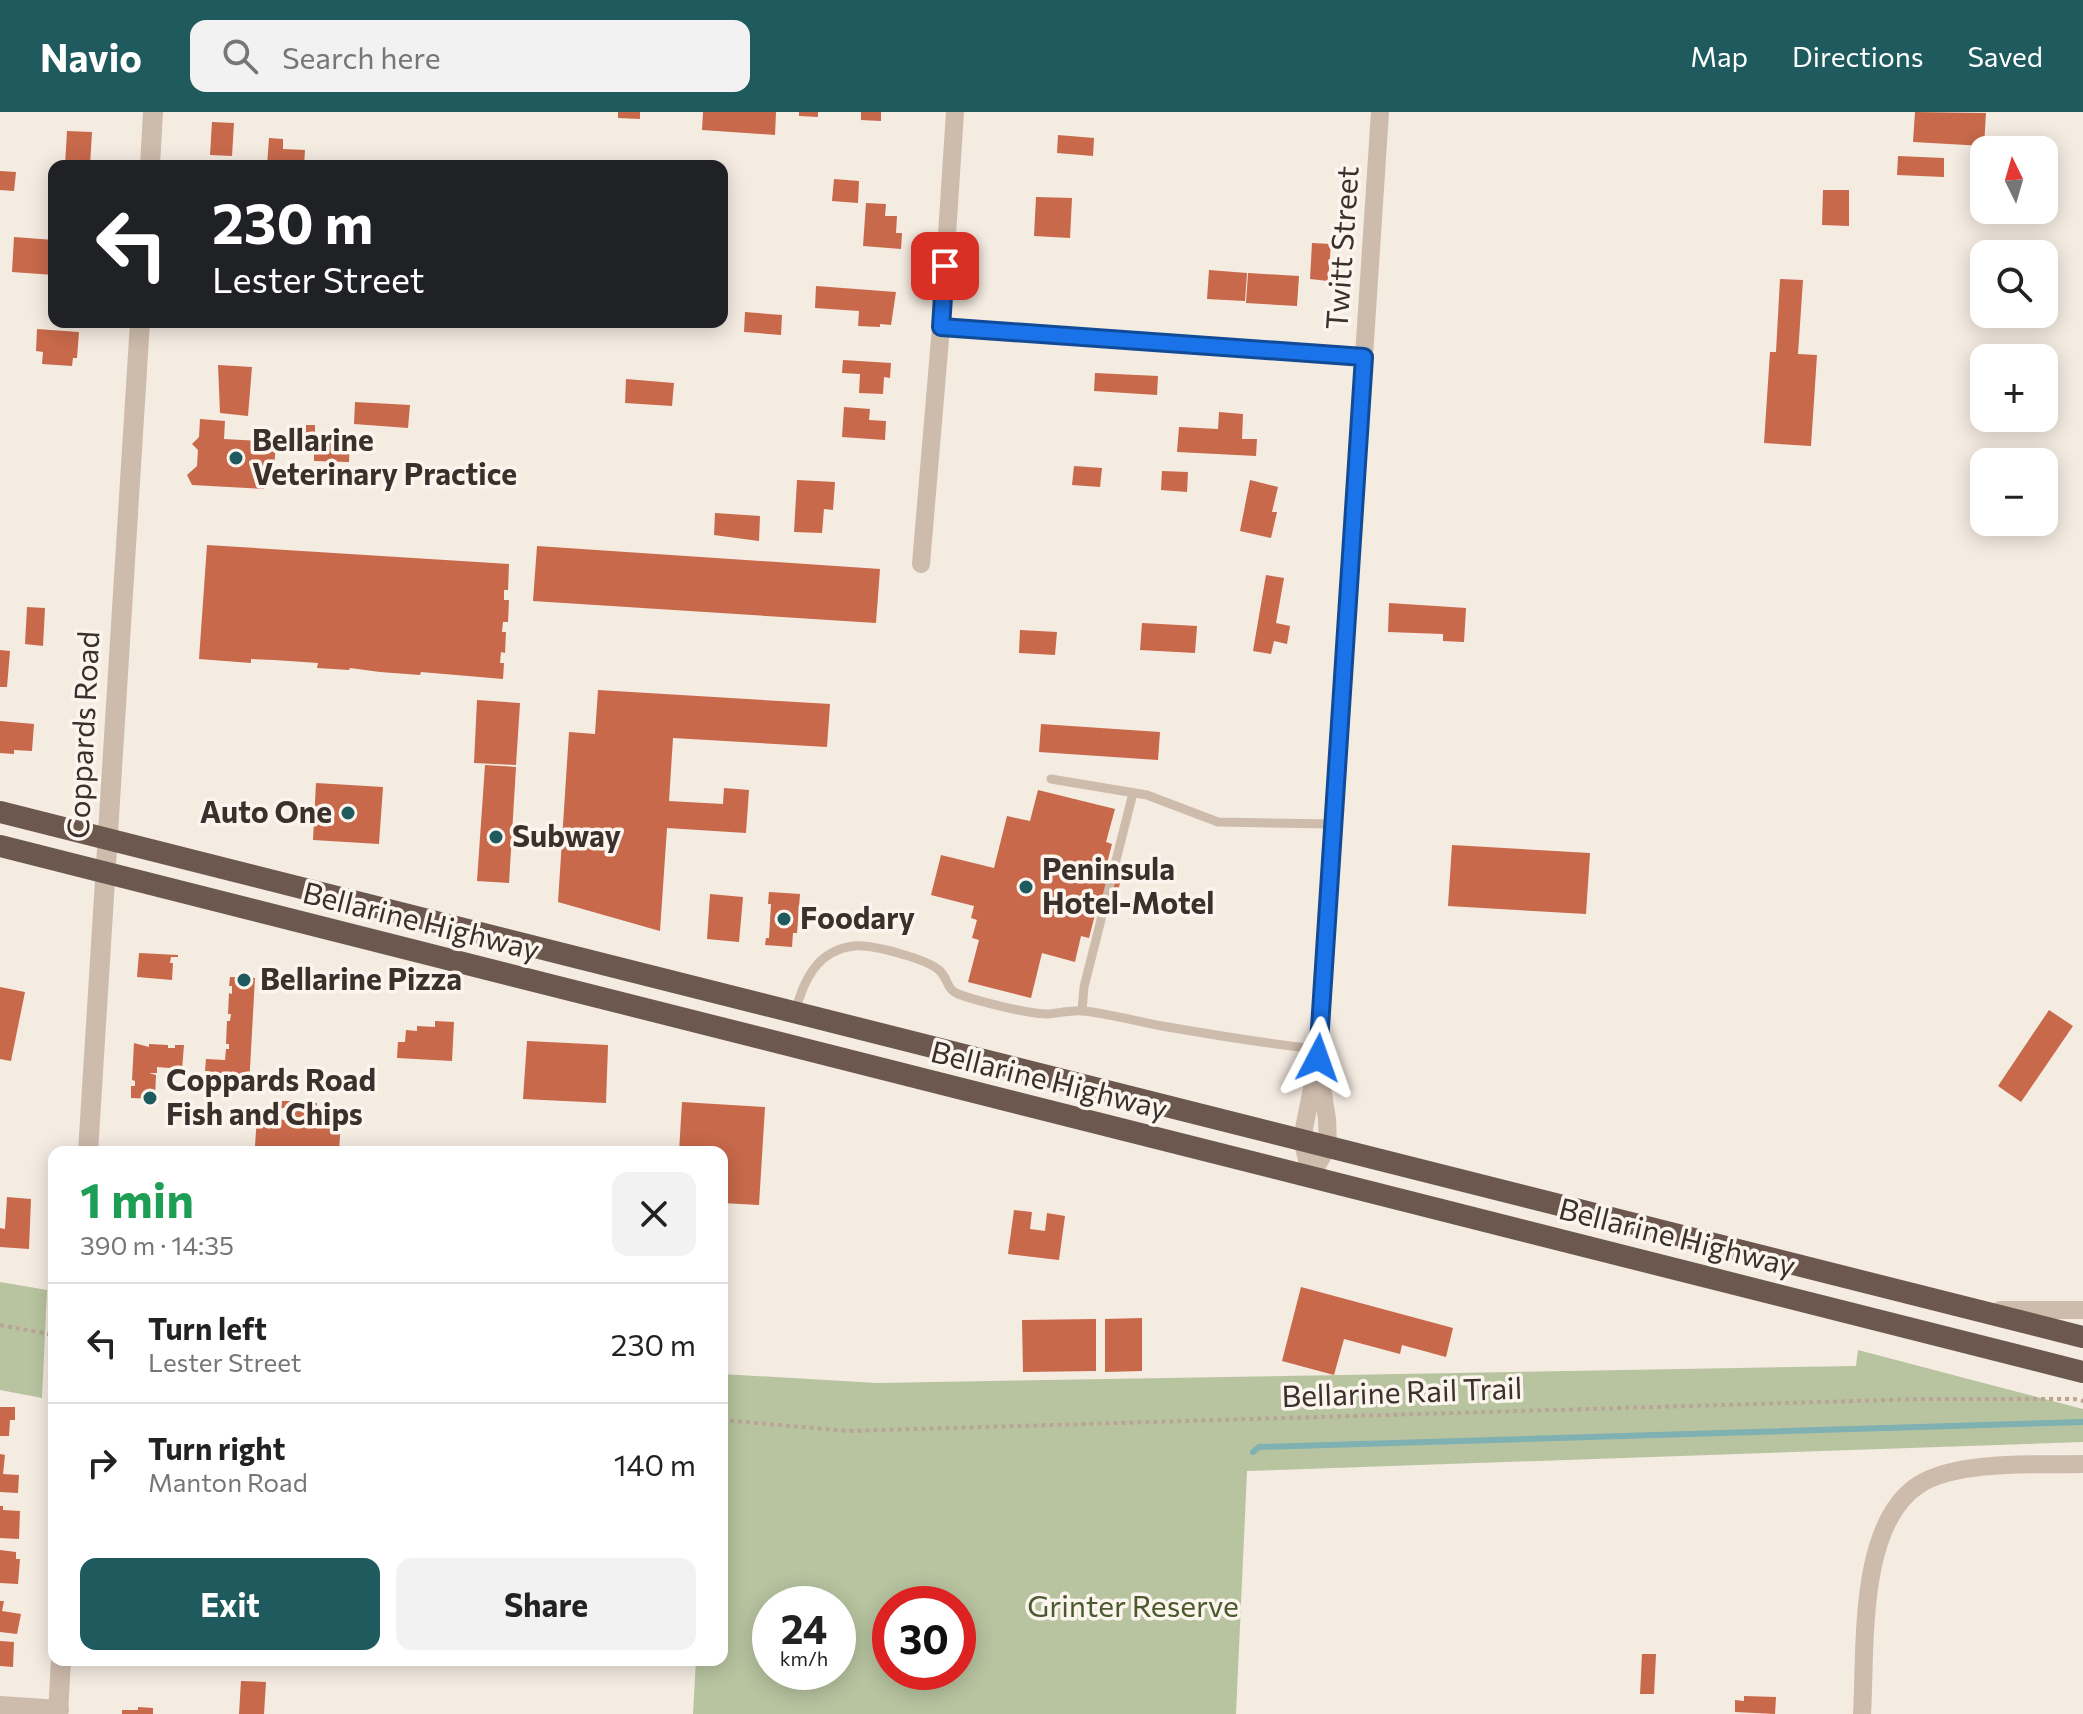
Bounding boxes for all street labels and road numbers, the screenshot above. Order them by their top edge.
street label: Twitt Street [1316,165,1365,331]
street label: Coppards Road [58,630,105,840]
street label: Bellarine Highway [299,872,544,967]
street label: Bellarine Highway [927,1031,1172,1126]
street label: Bellarine Highway [1555,1188,1800,1283]
street label: Bellarine Rail Trail [1281,1368,1523,1413]

